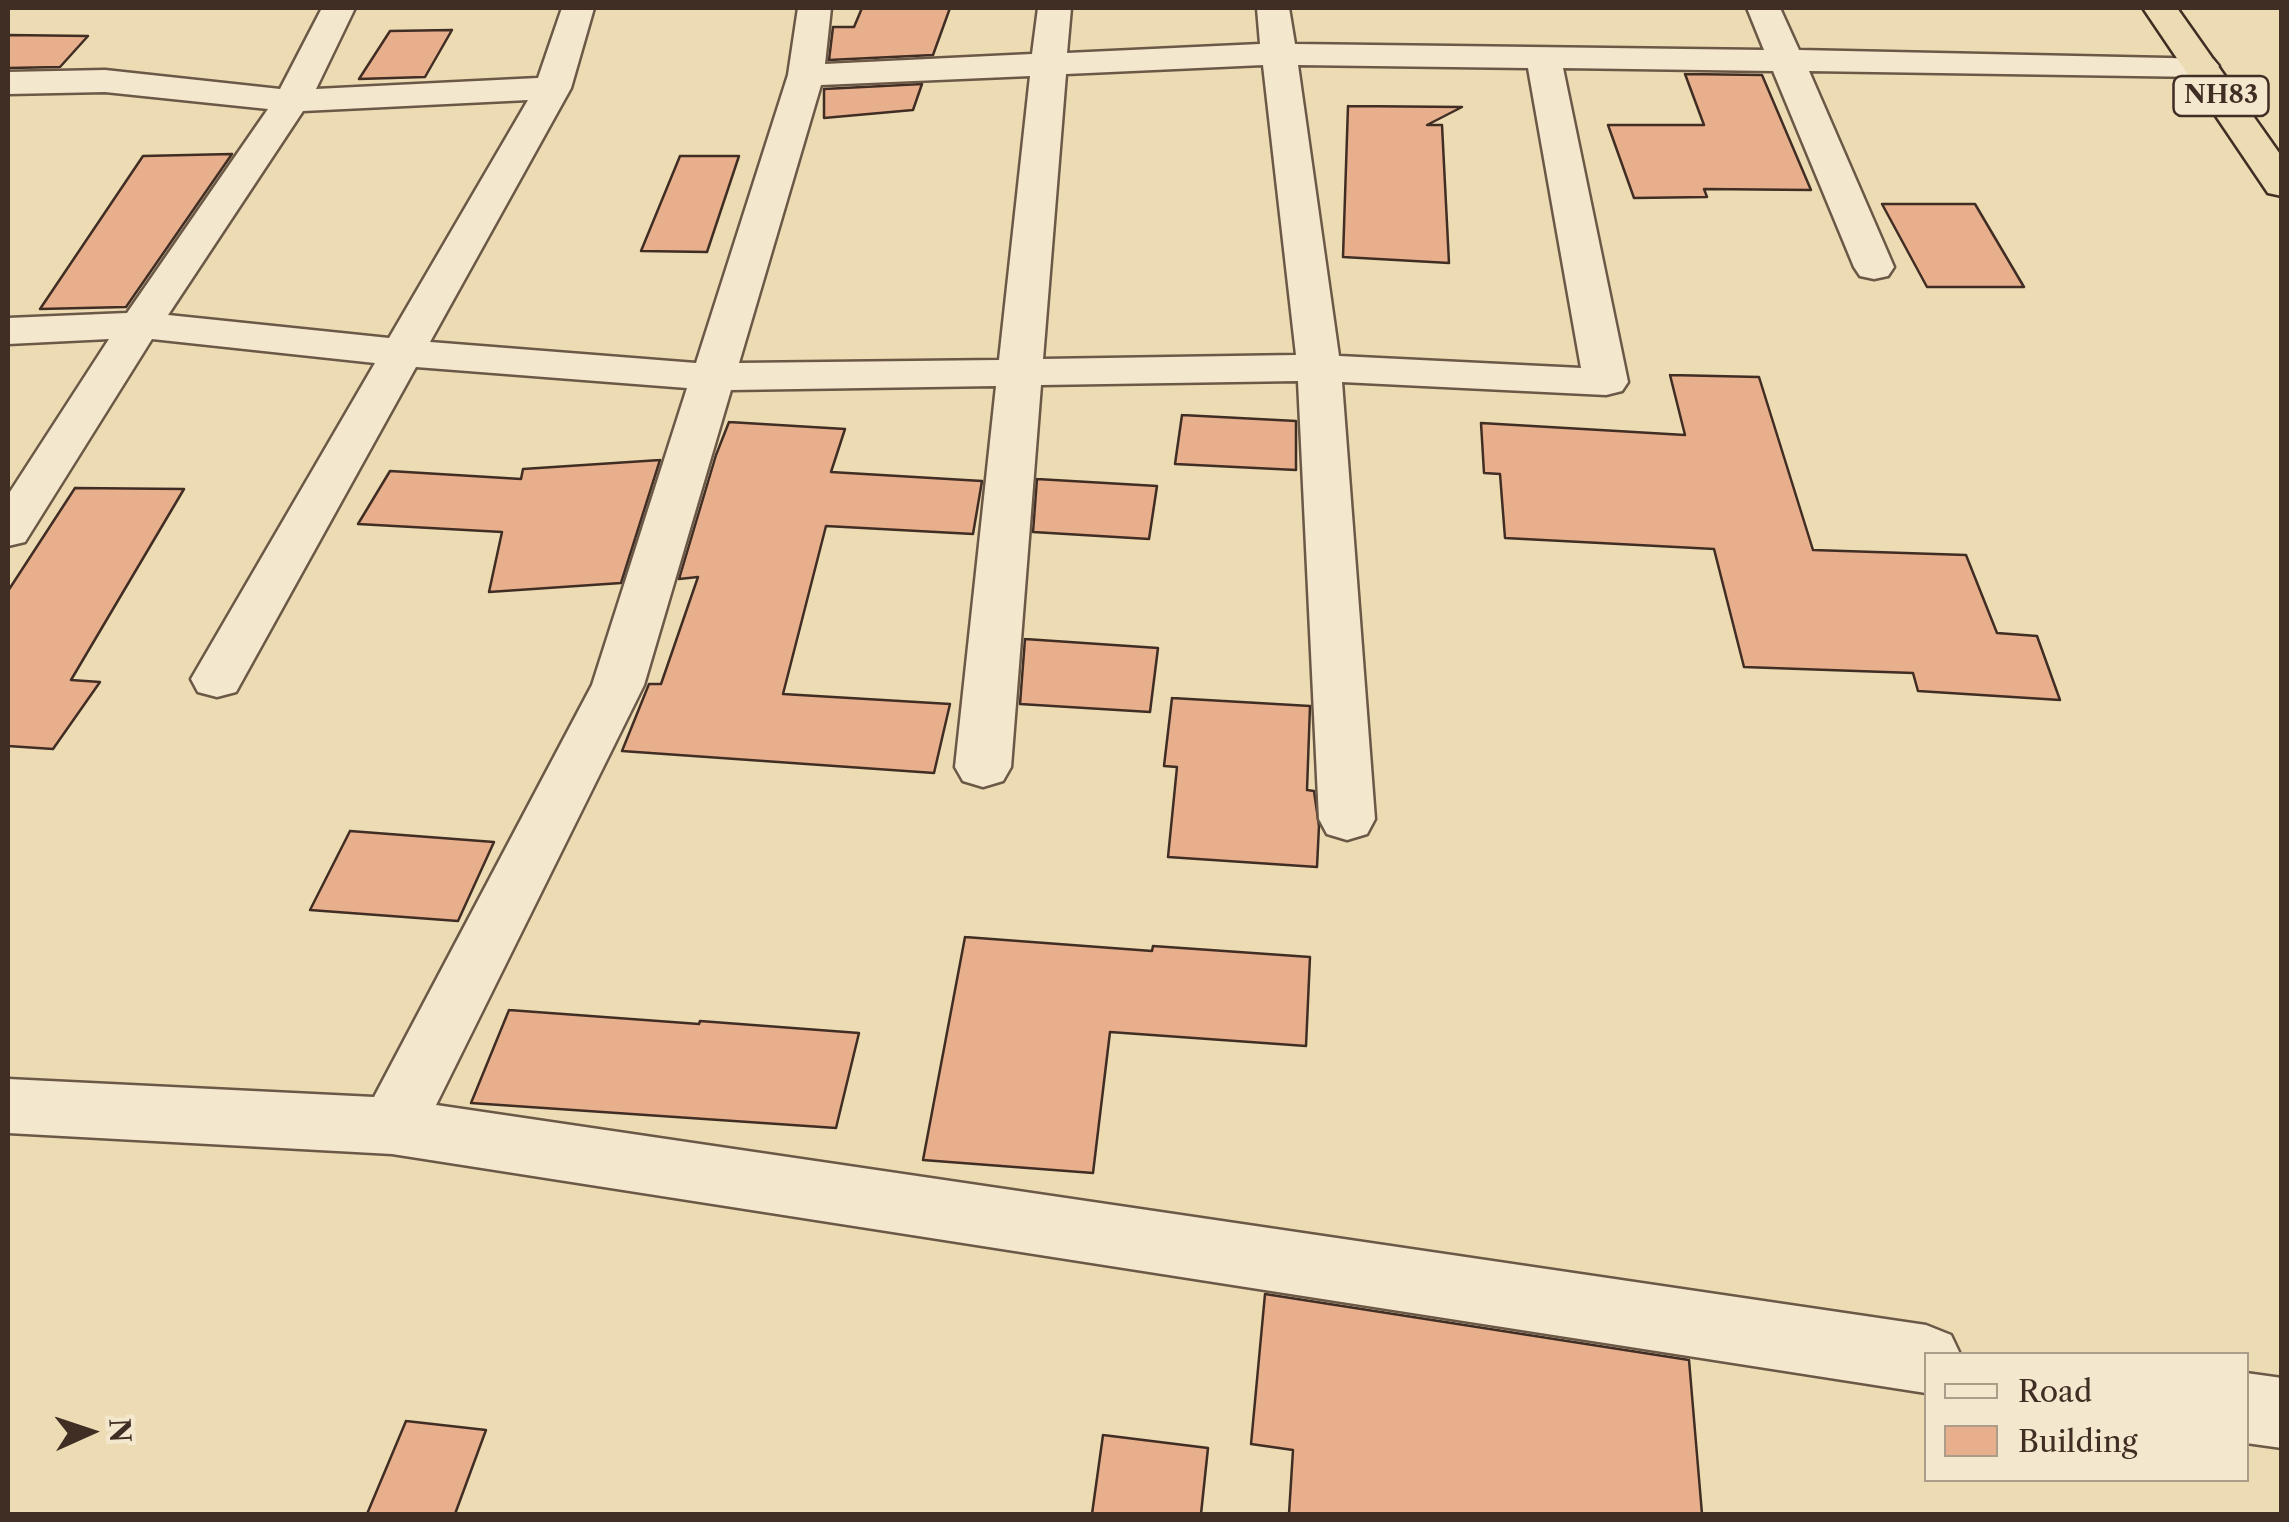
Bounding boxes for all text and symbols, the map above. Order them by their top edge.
road number: NH83 [2174,76,2268,116]
legend [1924,1352,2249,1482]
text: Road [2018,1373,2092,1410]
north arrow [40,1382,140,1482]
text: N [102,1417,138,1443]
text: Building [2018,1423,2138,1460]

